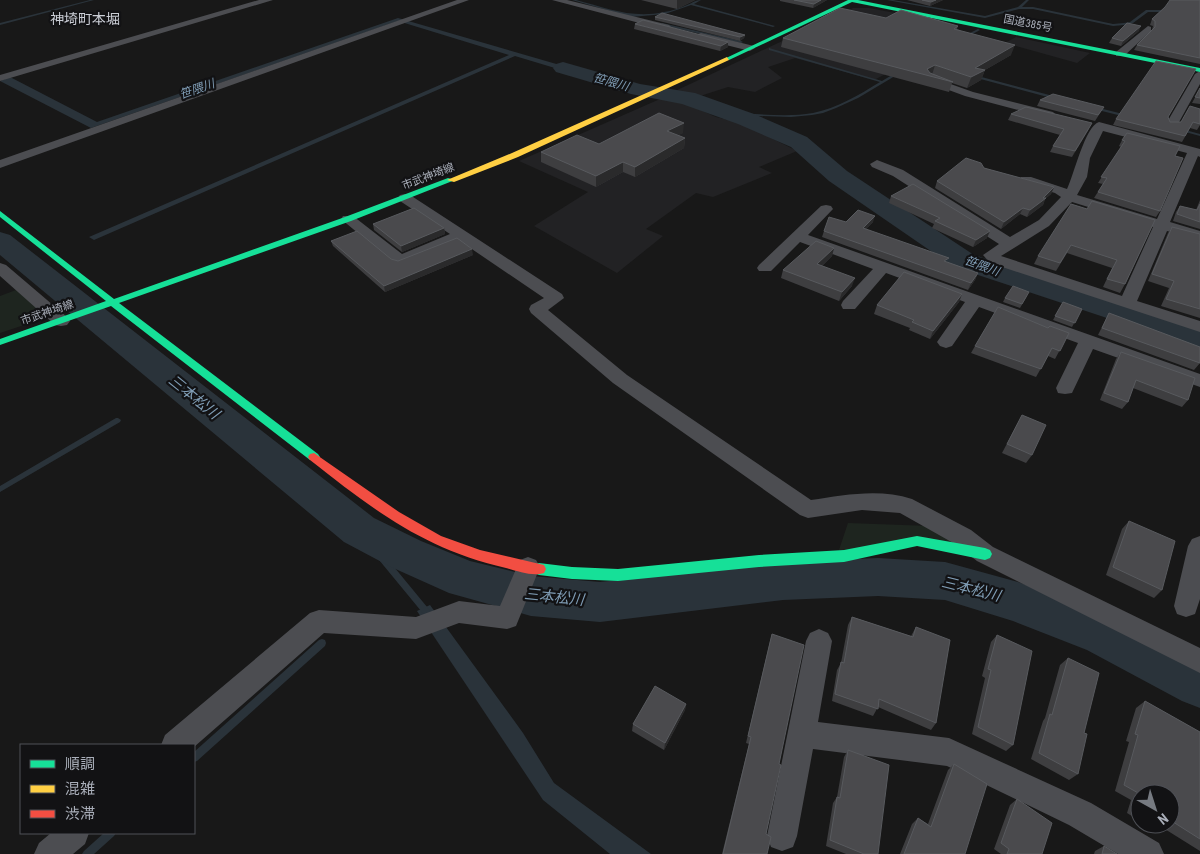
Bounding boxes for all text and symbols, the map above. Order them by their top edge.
district label: 神埼町本堀 [50,11,120,27]
street label: 国道385号 [1002,12,1053,35]
water label: 笹隈川 [592,70,632,94]
water label: 笹隈川 [178,76,218,101]
street label: 市武神埼線 [400,161,456,192]
water label: 笹隈川 [963,253,1003,279]
street label: 市武神埼線 [19,297,75,328]
water label: 三本松川 [165,371,225,424]
water label: 三本松川 [940,573,1004,605]
water label: 三本松川 [523,585,587,609]
legend [20,744,195,834]
text: 順調 [65,755,95,773]
text: 混雑 [65,780,95,798]
north arrow [1130,784,1180,834]
text: 渋滞 [65,805,95,823]
text: N [1155,810,1172,828]

